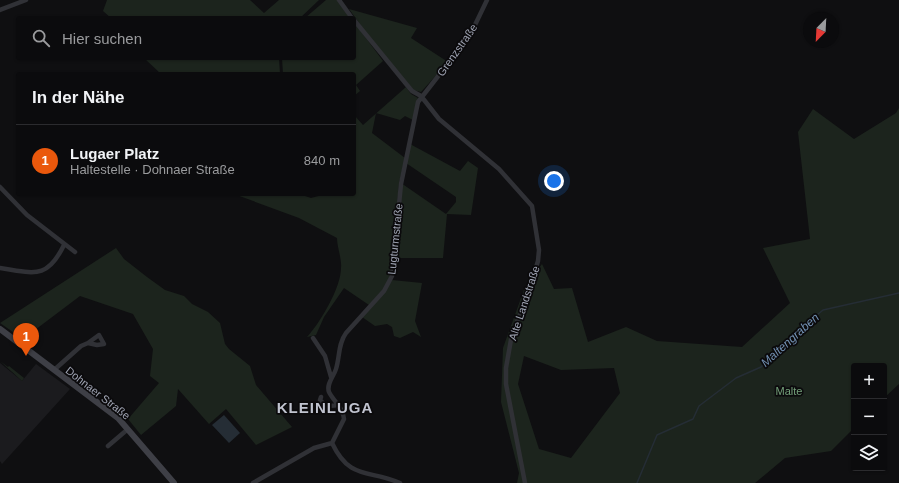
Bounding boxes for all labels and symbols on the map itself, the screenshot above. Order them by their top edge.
north arrow [803,12,839,48]
street label: Grenzstraße [435,22,479,78]
your location [544,171,564,191]
street label: Lugturmstraße [385,203,405,275]
street label: Alte Landstraße [506,264,542,342]
water label: Maltengraben [758,310,822,370]
pin: 1 [13,323,39,356]
street label: Dohnaer Straße [63,364,133,422]
park label: Malte [776,385,802,397]
district label: KLEINLUGA [277,399,373,416]

